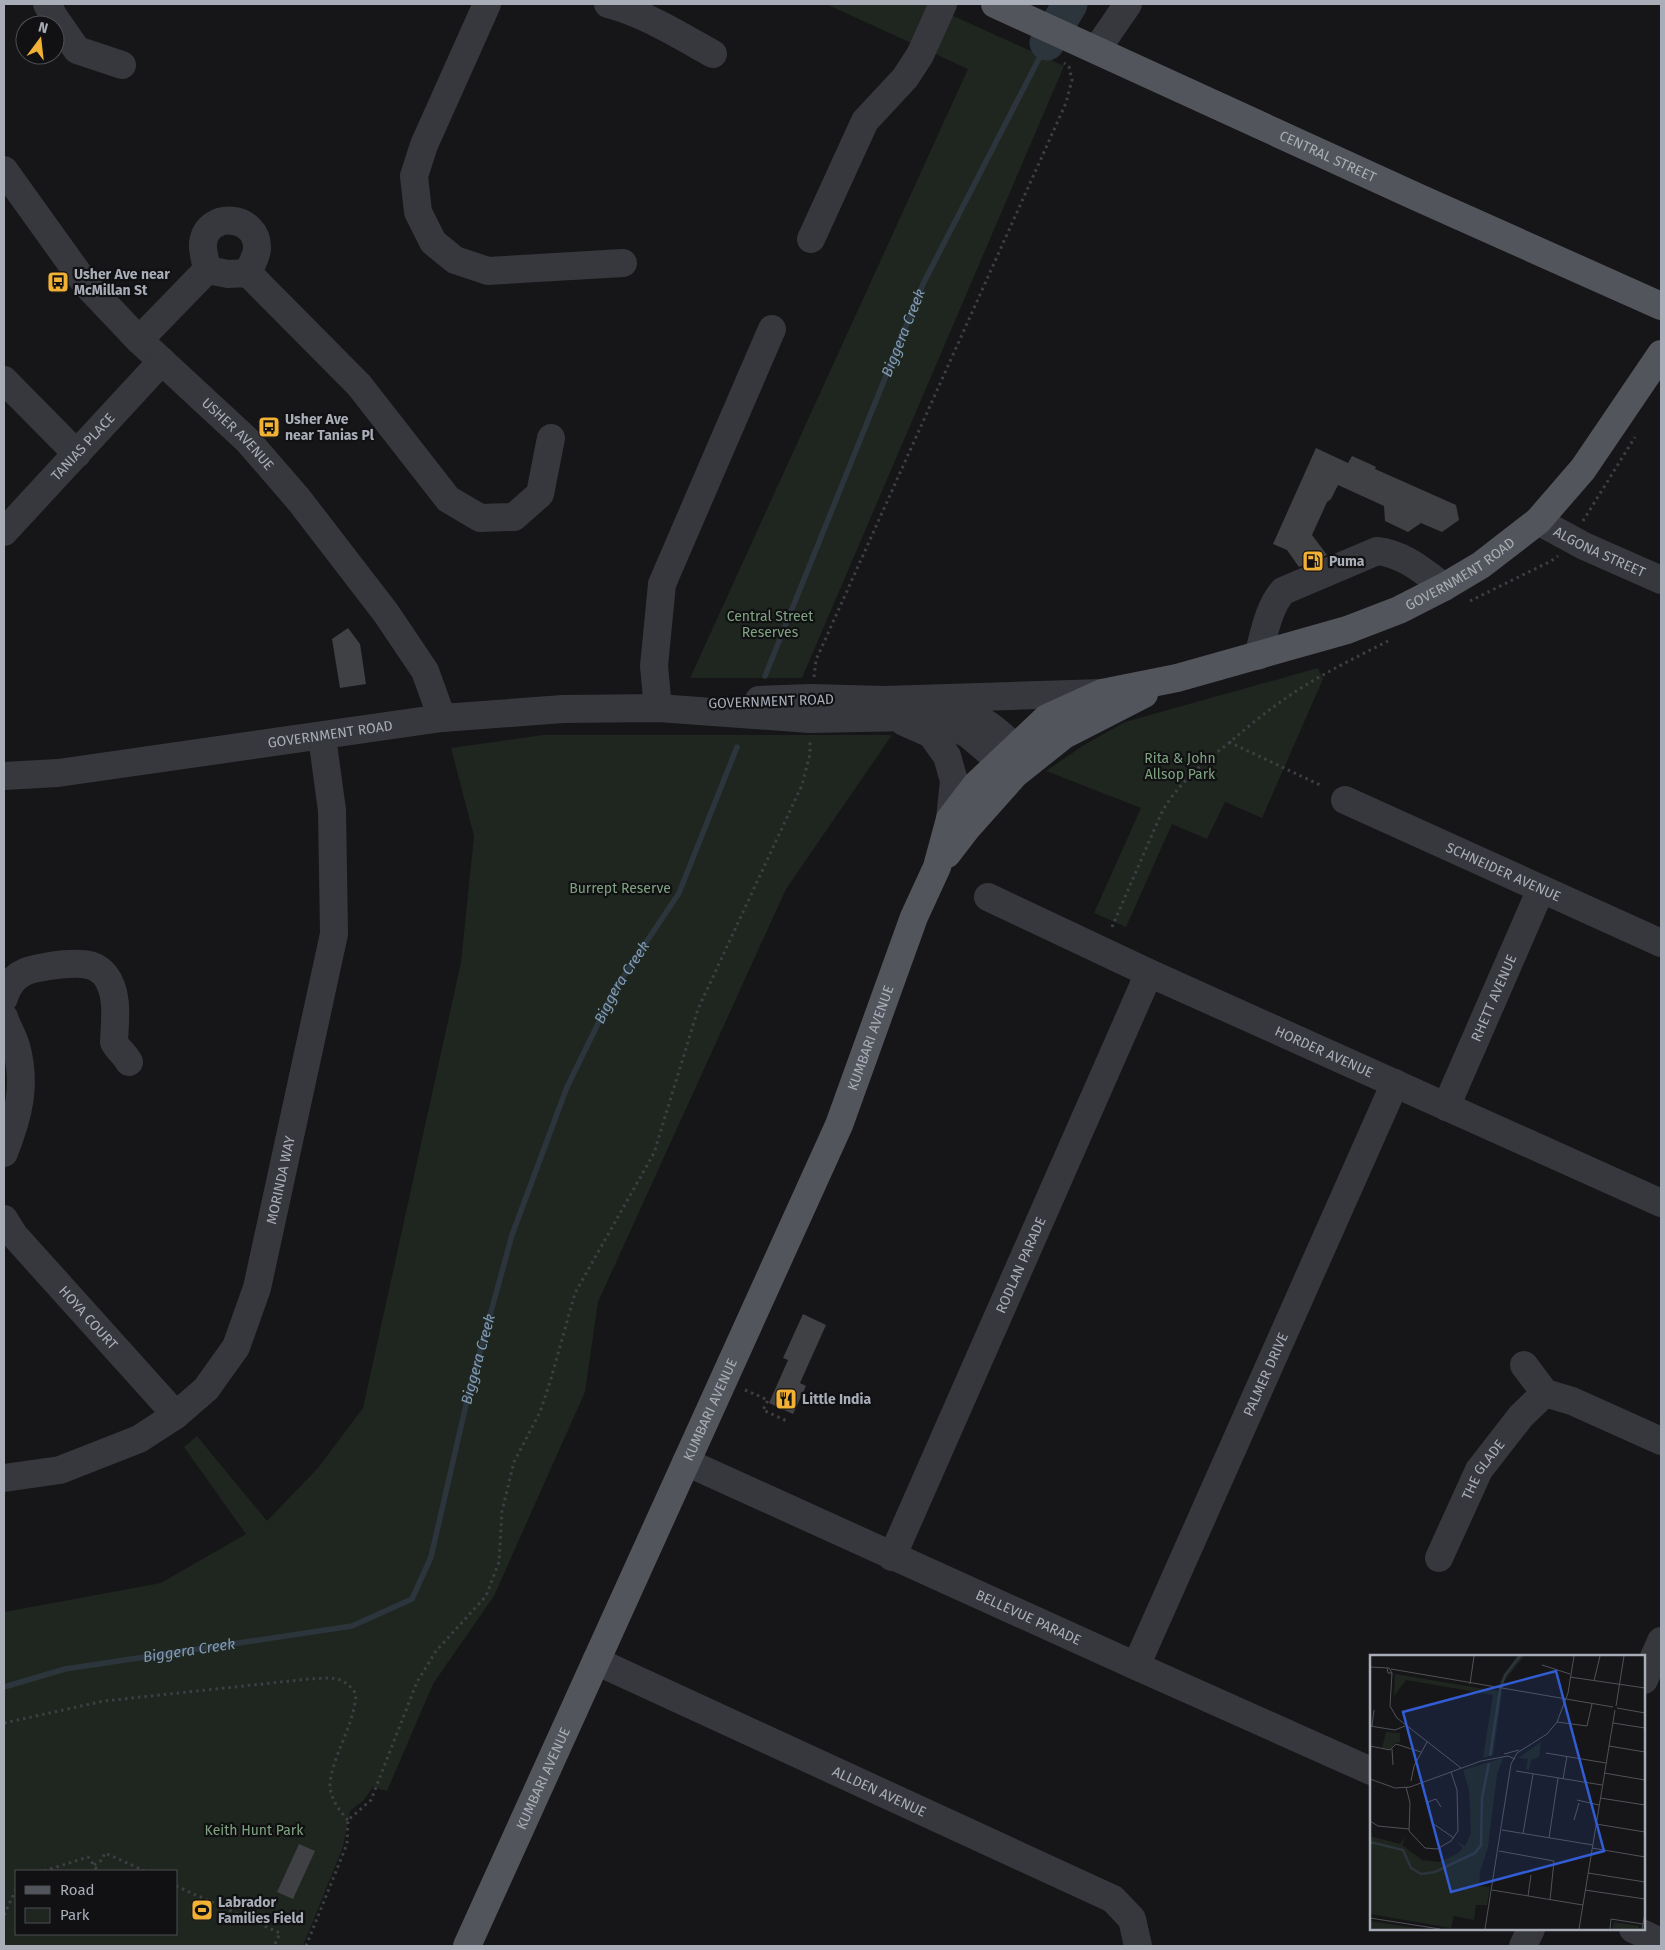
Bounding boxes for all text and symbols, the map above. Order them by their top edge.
north arrow [15,15,65,65]
text: N [37,19,50,37]
street label: CENTRAL STREET [1276,127,1379,186]
place label: Usher Ave near McMillan St [74,266,170,299]
bus stop icon: Usher Ave near McMillan St [46,270,70,294]
water label: Biggera Creek [878,286,929,379]
street label: USHER AVENUE [198,394,277,474]
street label: TANIAS PLACE [48,410,119,485]
place label: Usher Ave near Tanias Pl [285,411,375,444]
bus stop icon: Usher Ave near Tanias Pl [257,415,281,439]
street label: ALGONA STREET [1551,523,1649,581]
street label: GOVERNMENT ROAD [1403,534,1518,614]
fuel station icon: Puma [1301,549,1325,573]
place label: Puma [1329,553,1365,570]
park label: Central Street Reserves [727,608,814,641]
street label: GOVERNMENT ROAD [708,691,834,712]
street label: GOVERNMENT ROAD [267,717,394,752]
park label: Rita & John Allsop Park [1144,750,1216,783]
street label: SCHNEIDER AVENUE [1443,839,1563,906]
park label: Burrept Reserve [569,880,671,897]
water label: Biggera Creek [590,938,653,1027]
street label: RHETT AVENUE [1468,952,1520,1044]
street label: KUMBARI AVENUE [844,983,898,1093]
street label: HORDER AVENUE [1272,1023,1376,1082]
street label: MORINDA WAY [263,1134,299,1226]
street label: RODLAN PARADE [992,1214,1050,1316]
street label: HOYA COURT [55,1283,121,1354]
water label: Biggera Creek [457,1312,499,1406]
street label: PALMER DRIVE [1240,1330,1292,1419]
street label: KUMBARI AVENUE [680,1356,741,1464]
restaurant icon: Little India [774,1387,798,1411]
place label: Little India [802,1391,871,1408]
street label: THE GLADE [1459,1436,1509,1503]
street label: BELLEVUE PARADE [973,1586,1084,1649]
water label: Biggera Creek [142,1635,236,1666]
inset map [1370,1655,1645,1930]
street label: KUMBARI AVENUE [513,1725,574,1833]
street label: ALLDEN AVENUE [830,1763,929,1821]
park label: Keith Hunt Park [205,1822,304,1839]
legend [15,1870,178,1935]
text: Road [60,1881,95,1899]
place label: Labrador Families Field [218,1894,304,1927]
sports icon: Labrador Families Field [190,1898,214,1922]
text: Park [60,1906,90,1924]

